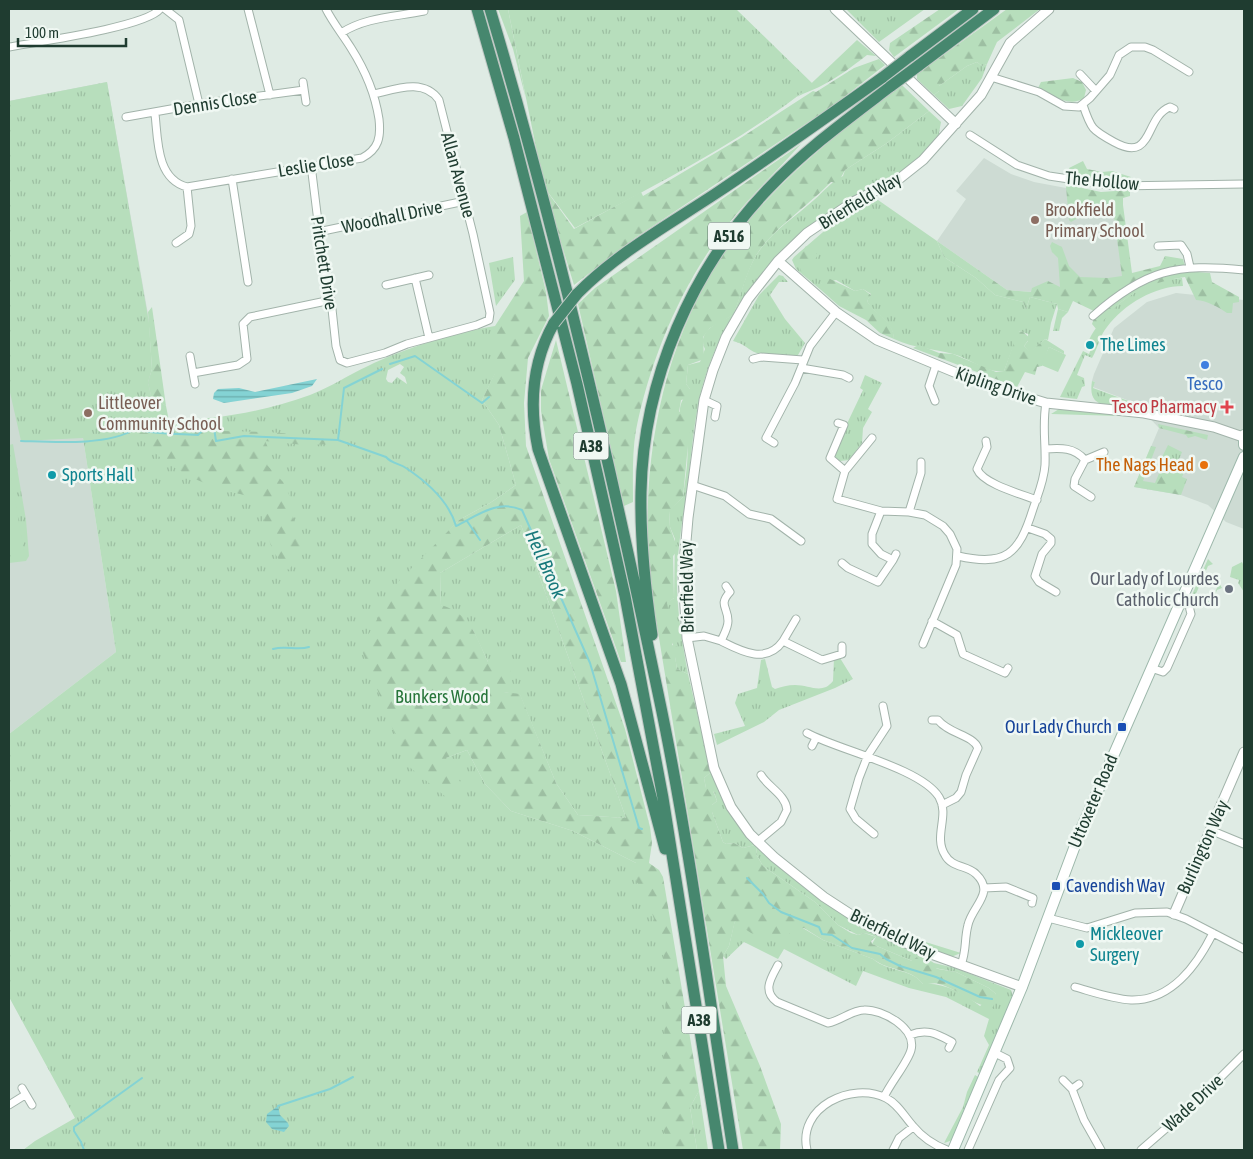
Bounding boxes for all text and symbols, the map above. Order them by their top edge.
scale bar [18,15,125,47]
text: 100 m [25,24,59,41]
street label: Dennis Close [172,86,258,119]
street label: Allan Avenue [437,130,480,220]
street label: Leslie Close [276,148,355,181]
street label: The Hollow [1064,167,1140,194]
street label: Brierfield Way [815,168,905,233]
street label: Woodhall Drive [340,196,444,237]
place label: Brookfield Primary School [1045,199,1145,241]
marker: Brookfield Primary School [1029,214,1041,226]
street label: Pritchett Drive [307,215,342,311]
road number: A516 [708,222,750,250]
place label: The Limes [1100,334,1166,355]
marker: The Limes [1084,339,1096,351]
marker: Tesco [1199,359,1211,371]
street label: Kipling Drive [953,362,1039,409]
place label: Tesco [1187,373,1223,394]
place label: Littleover Community School [98,392,222,434]
place label: Tesco Pharmacy [1111,396,1217,417]
marker: Tesco Pharmacy [1221,401,1233,413]
marker: Littleover Community School [82,407,94,419]
road number: A38 [574,432,608,460]
place label: The Nags Head [1096,454,1194,475]
marker: The Nags Head [1198,459,1210,471]
place label: Sports Hall [62,464,134,485]
marker: Sports Hall [46,469,58,481]
water label: Hell Brook [521,526,571,602]
street label: Brierfield Way [675,541,698,633]
place label: Our Lady of Lourdes Catholic Church [1090,568,1219,610]
marker: Our Lady of Lourdes Catholic Church [1223,583,1235,595]
park label: Bunkers Wood [395,686,489,707]
place label: Our Lady Church [1005,716,1112,737]
marker: Our Lady Church [1116,721,1128,733]
street label: Uttoxeter Road [1063,751,1122,851]
street label: Burlington Way [1172,796,1233,897]
place label: Cavendish Way [1066,875,1165,896]
marker: Cavendish Way [1050,880,1062,892]
street label: Brierfield Way [847,904,939,963]
place label: Mickleover Surgery [1090,923,1163,965]
marker: Mickleover Surgery [1074,938,1086,950]
road number: A38 [682,1006,716,1034]
street label: Wade Drive [1158,1069,1227,1136]

